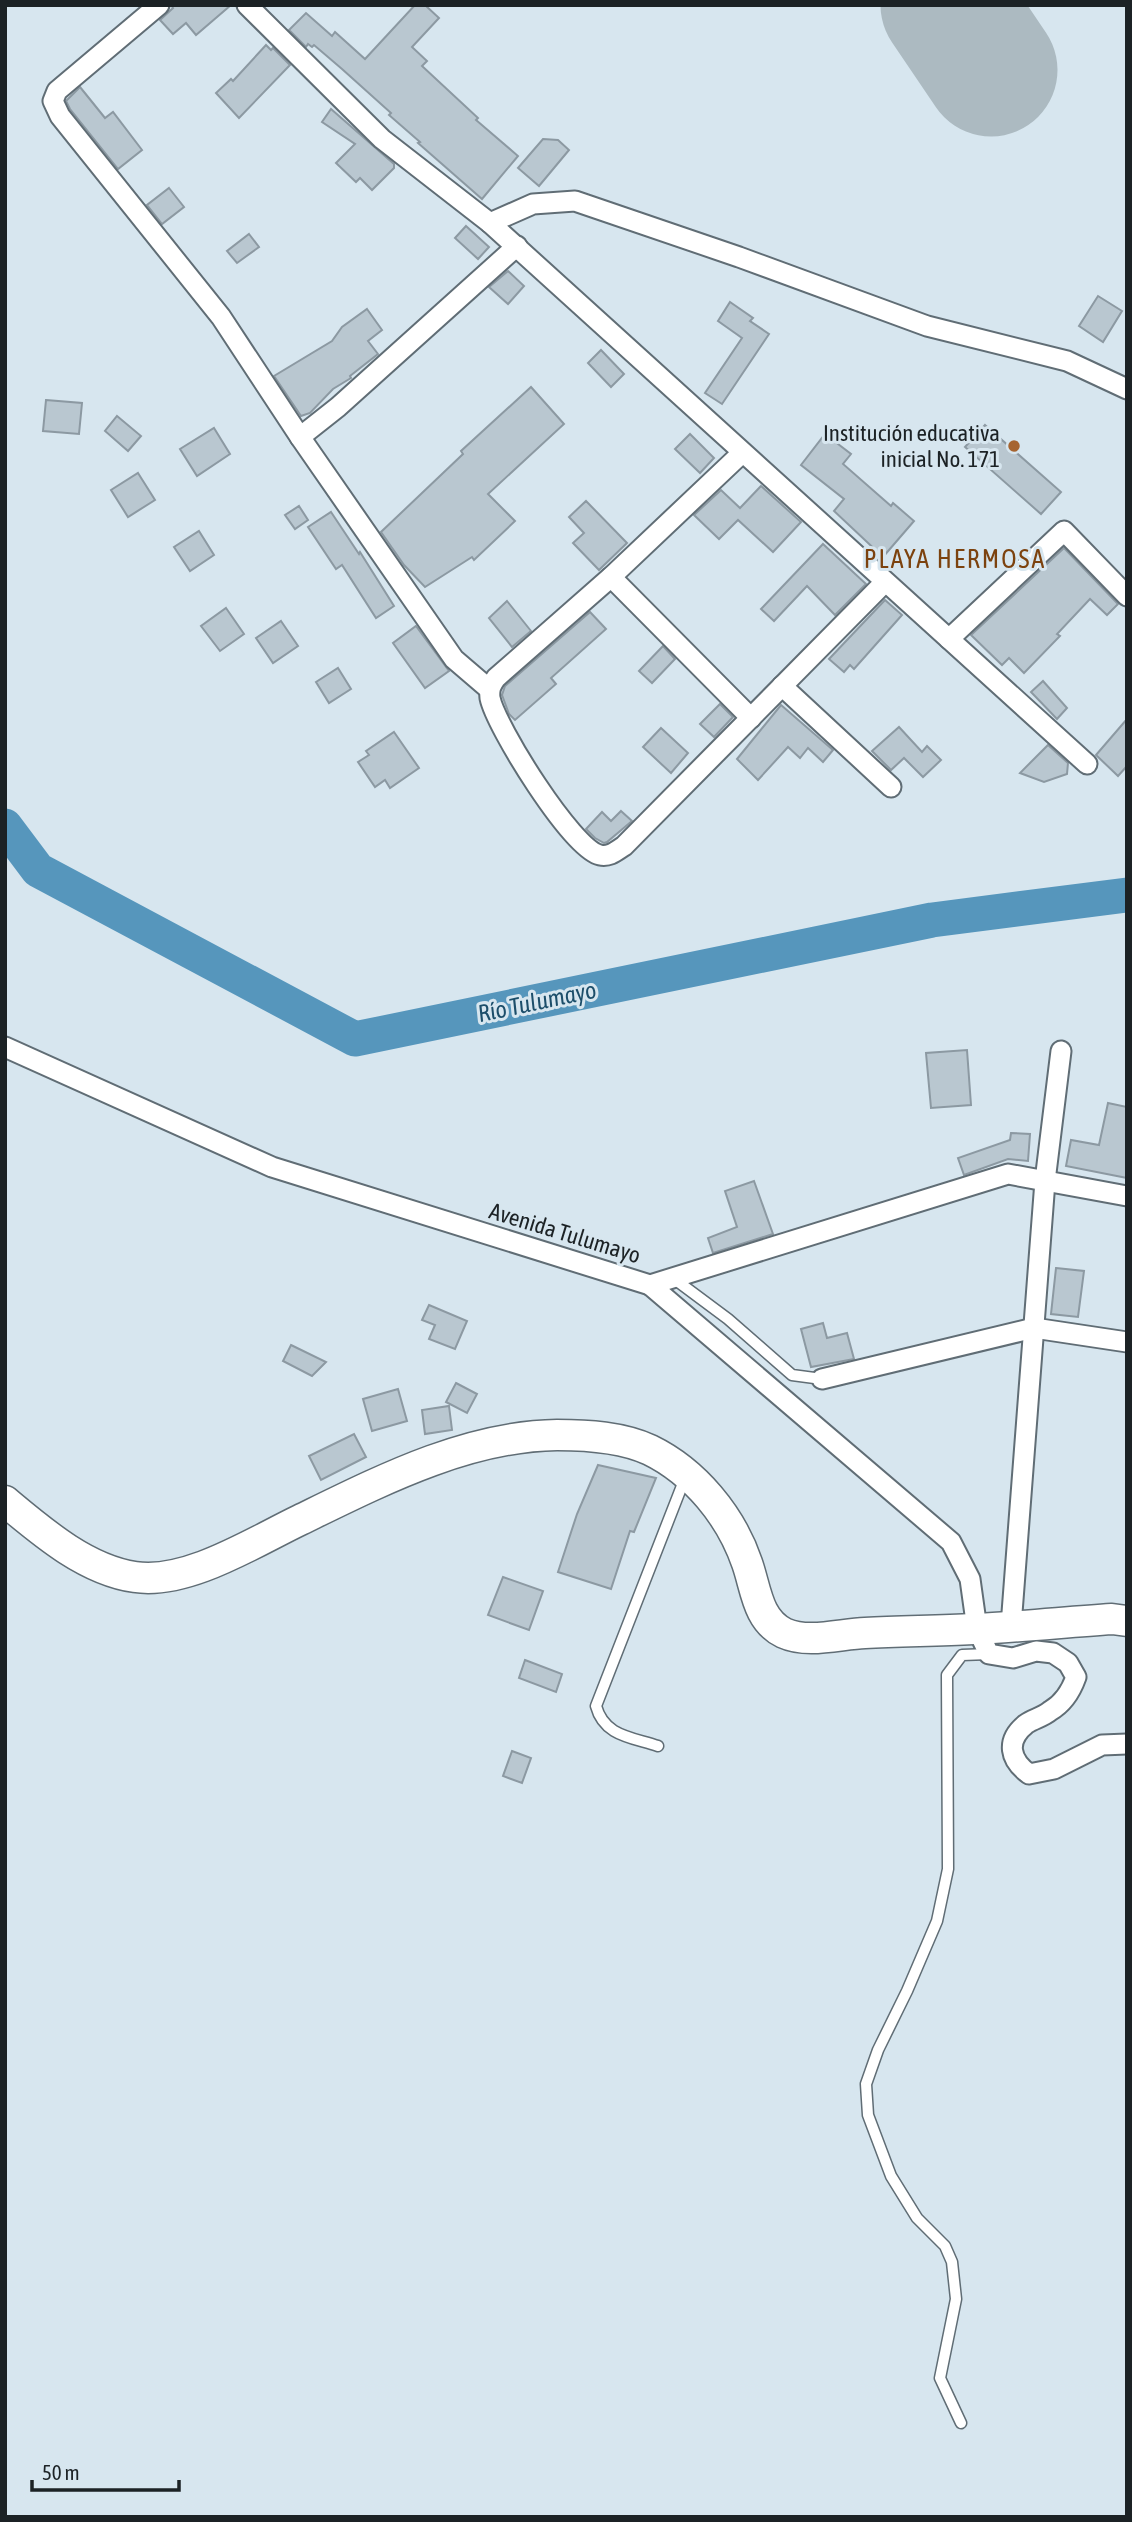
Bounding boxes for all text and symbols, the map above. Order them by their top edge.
place label: Institución educativa inicial No. 171 [823,420,1000,472]
marker: Institución educativa inicial No. 171 [1006,438,1022,454]
district label: PLAYA HERMOSA [864,544,1046,574]
water label: Río Tulumayo [475,976,599,1027]
street label: Avenida Tulumayo [486,1198,644,1268]
scale bar [32,2448,178,2492]
text: 50 m [42,2460,80,2484]

